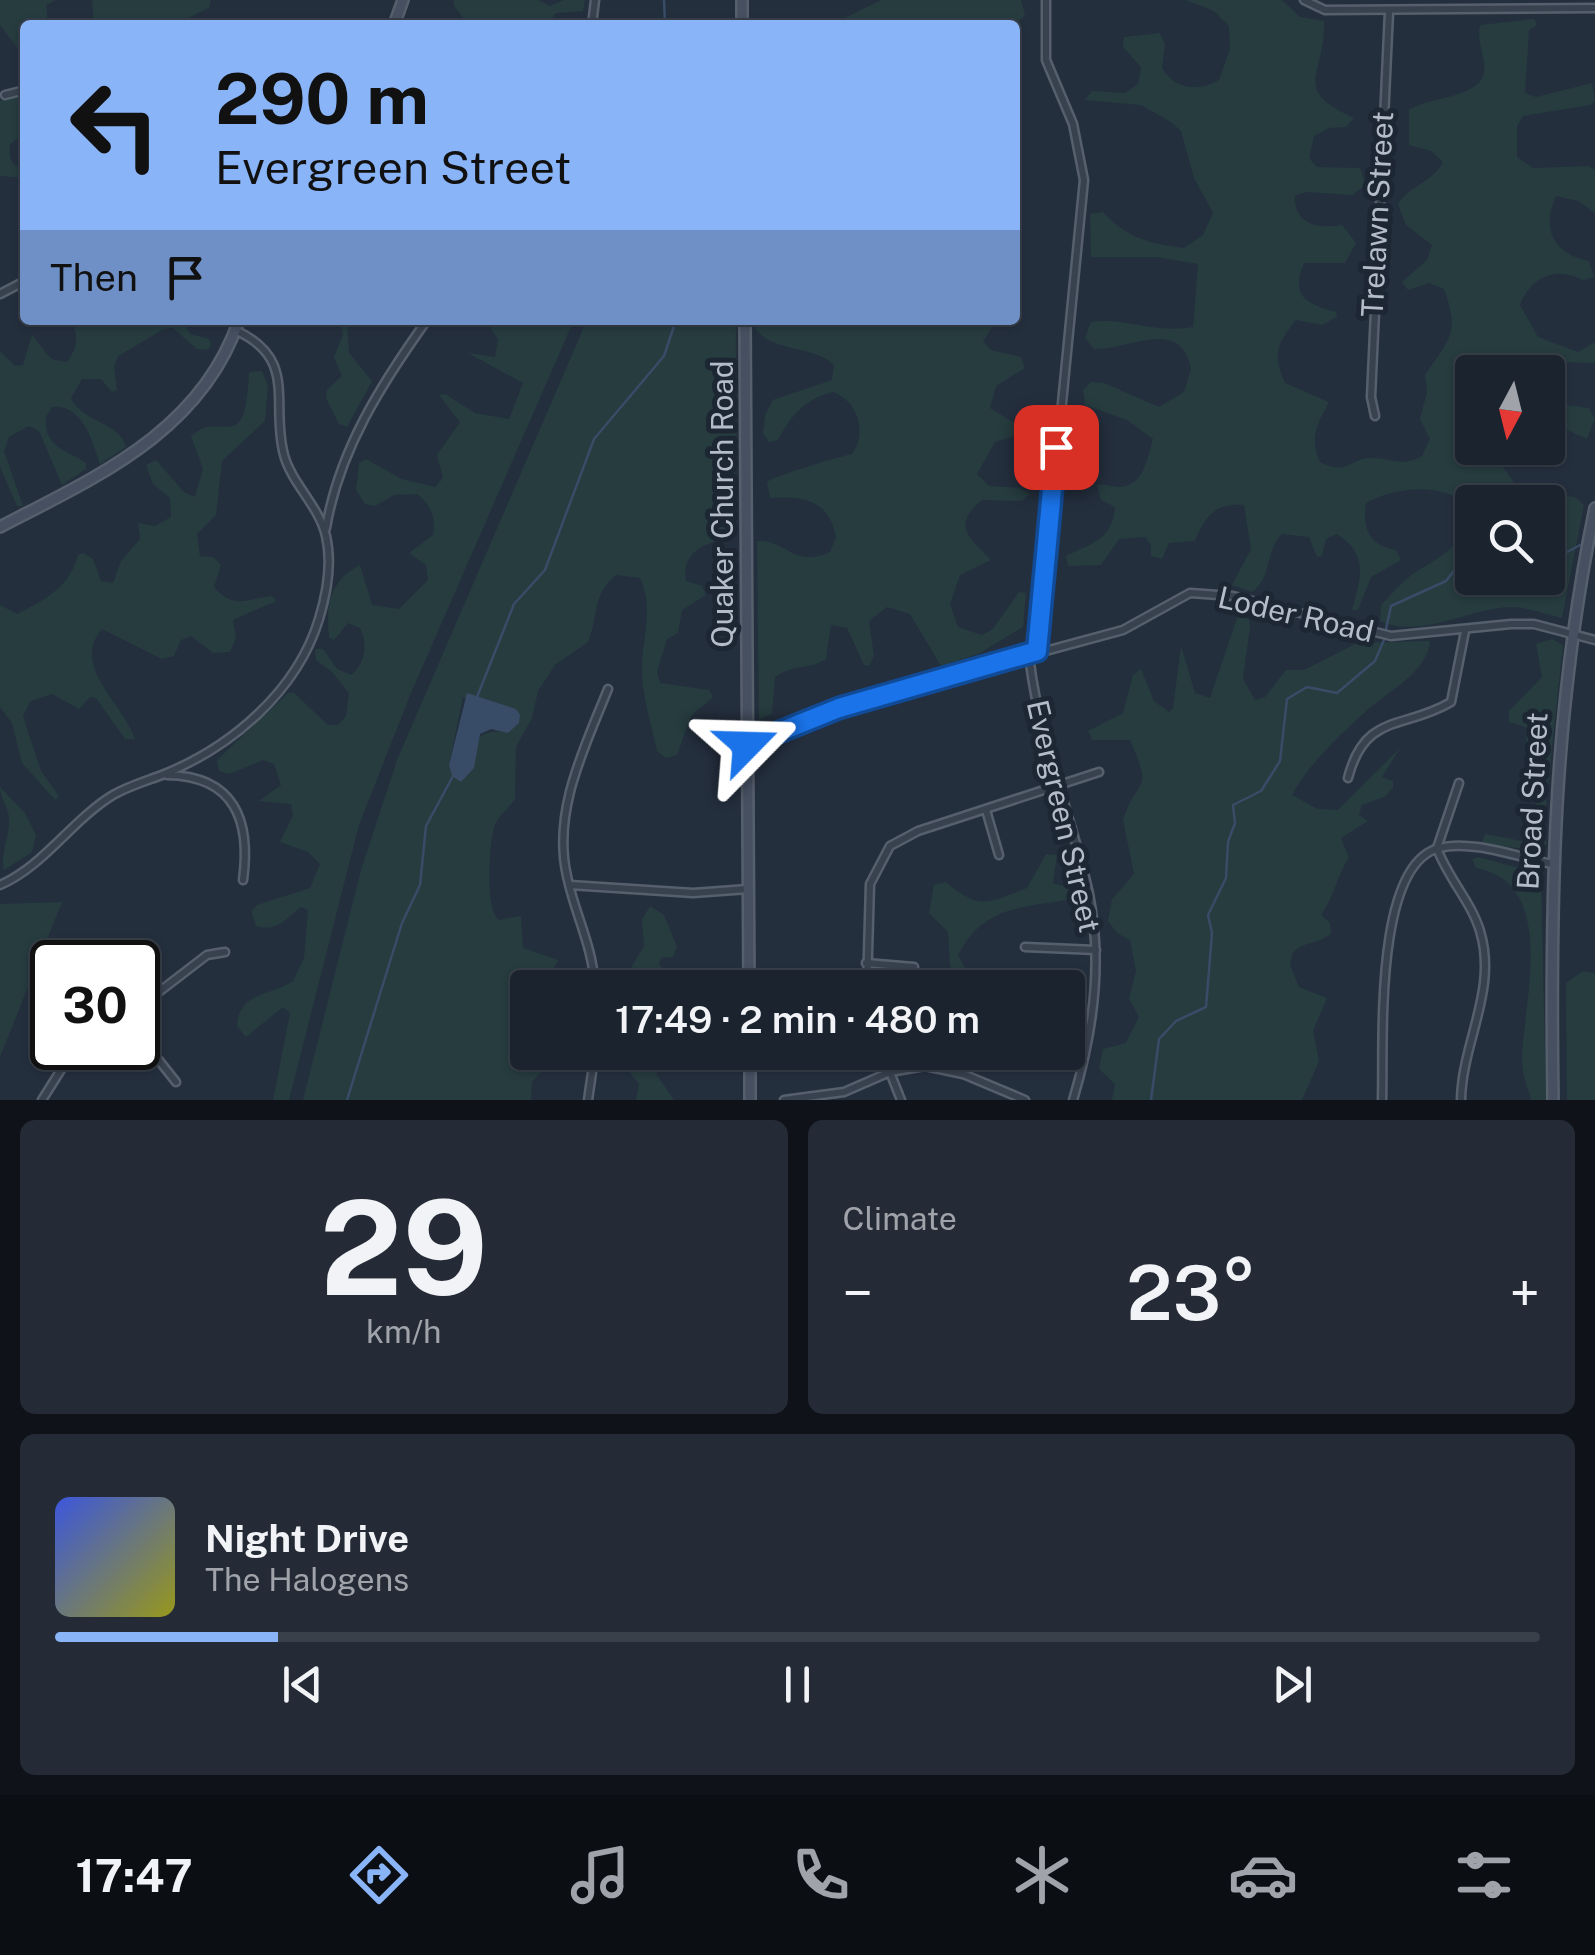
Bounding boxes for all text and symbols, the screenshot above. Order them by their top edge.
text: 290 m [215,57,429,140]
icon: left [50,60,180,190]
street label: Trelawn Street [1354,110,1400,318]
text: Evergreen Street [215,141,571,194]
icon: arrive [158,250,213,305]
text: Then [50,255,138,300]
north arrow [1455,355,1565,465]
map controls [1455,355,1565,595]
street label: Quaker Church Road [704,360,740,648]
pin [1014,405,1099,490]
icon: arrive [1029,420,1084,475]
button: search [1455,485,1565,595]
street label: Loder Road [1215,579,1377,649]
position arrow [695,693,799,797]
street label: Evergreen Street [1020,696,1108,936]
street label: Broad Street [1509,711,1555,891]
speed limit sign: 30 [30,940,160,1070]
text: 17:49 · 2 min · 480 m [615,997,980,1042]
text: 29 [320,1172,488,1324]
text: Climate [843,1200,957,1237]
text: 23° [1126,1249,1256,1337]
text: − [843,1261,873,1325]
text: + [1509,1261,1540,1325]
text: km/h [366,1313,441,1350]
text: Night Drive [205,1516,409,1561]
text: The Halogens [205,1561,409,1598]
icon: previous [275,1657,330,1712]
icon: pause [770,1657,825,1712]
icon: next [1265,1657,1320,1712]
icon: directions [344,1840,414,1910]
icon: music [565,1840,635,1910]
icon: phone [786,1840,856,1910]
icon: climate [1007,1840,1077,1910]
icon: car [1228,1840,1298,1910]
icon: filters [1449,1840,1519,1910]
text: 17:47 [76,1849,193,1902]

